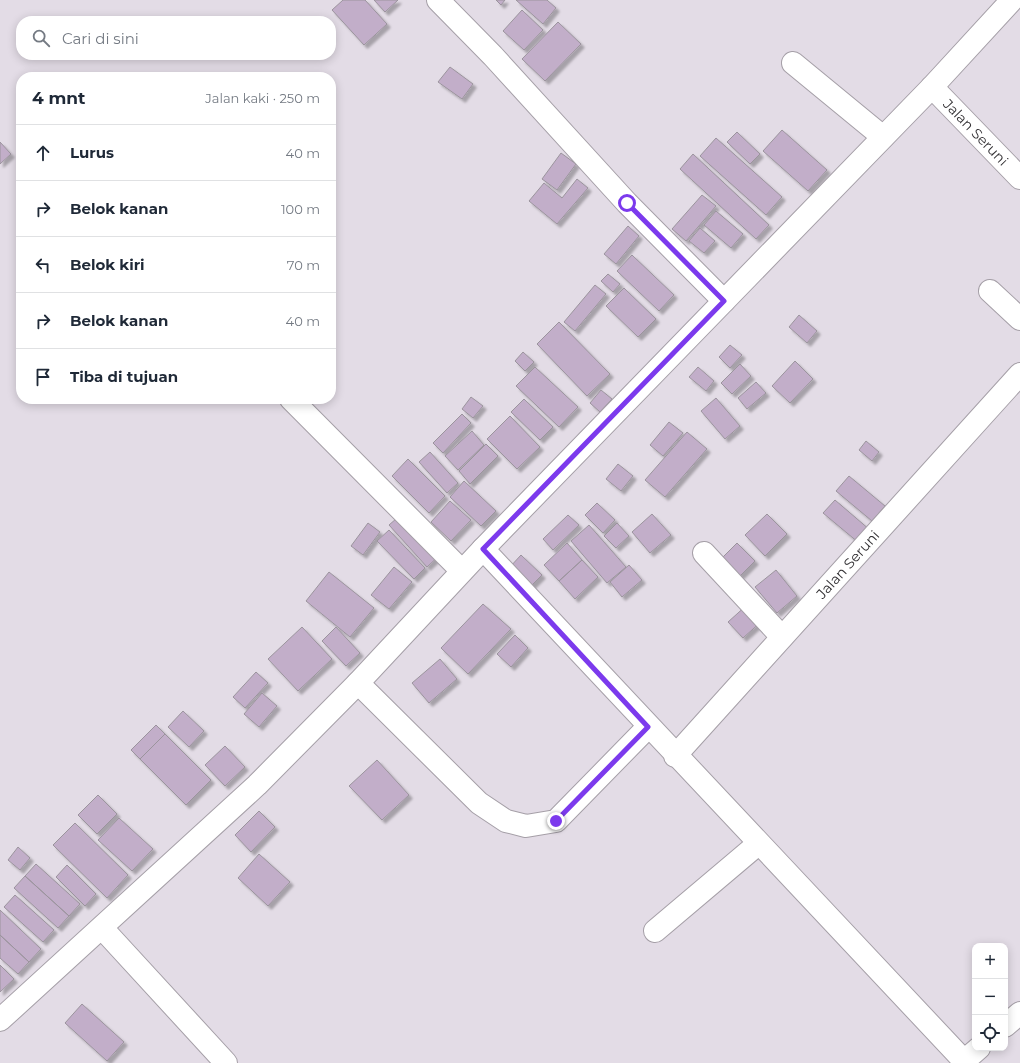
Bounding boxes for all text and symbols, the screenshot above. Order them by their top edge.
search box [16,16,336,60]
icon: search [30,27,52,49]
text: Cari di sini [62,29,139,48]
text: 4 mnt [32,88,86,108]
text: Jalan kaki · 250 m [205,90,320,106]
street label: Jalan Seruni [939,94,1012,169]
icon: ahead [32,142,54,164]
text: Lurus [70,143,114,162]
text: 40 m [286,145,320,161]
route start [618,194,636,212]
icon: right [32,198,54,220]
text: Belok kanan [70,199,168,218]
text: 100 m [281,201,320,217]
icon: left [32,254,54,276]
text: Belok kiri [70,255,145,274]
text: 70 m [287,257,320,273]
icon: right [32,310,54,332]
text: Belok kanan [70,311,168,330]
text: 40 m [286,313,320,329]
icon: arrive [32,366,54,388]
text: Tiba di tujuan [70,367,178,386]
street label: Jalan Seruni [812,527,883,603]
route end [547,812,565,830]
map controls [972,943,1008,1051]
button: + [972,943,1008,979]
button: − [972,979,1008,1015]
button: locate [972,1015,1008,1051]

